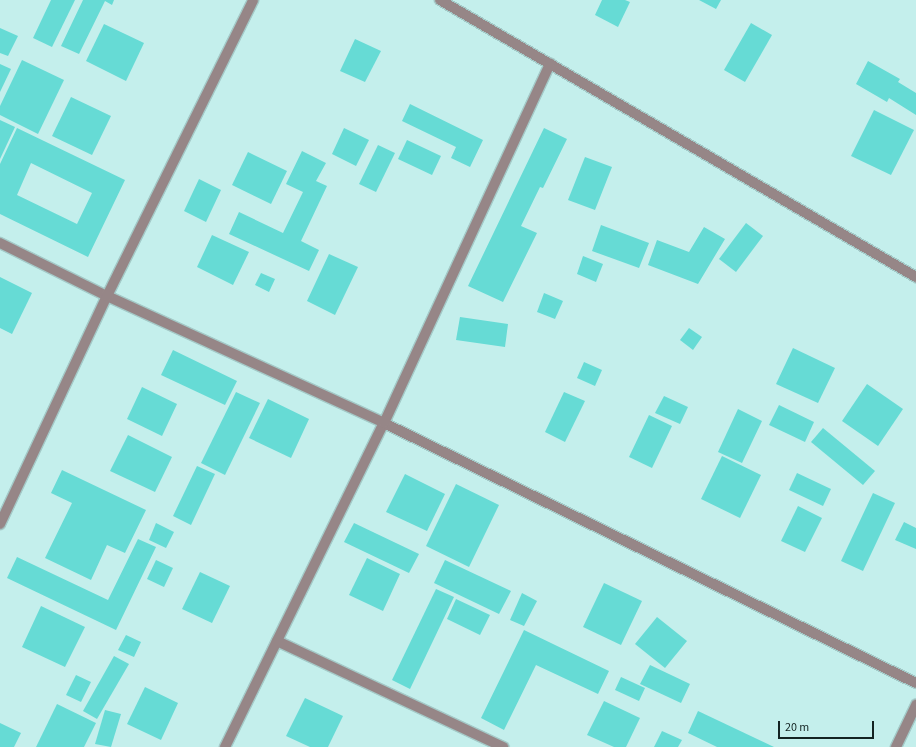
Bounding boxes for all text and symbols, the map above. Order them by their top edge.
scale bar [780,713,876,739]
text: 20 m [785,719,809,736]

